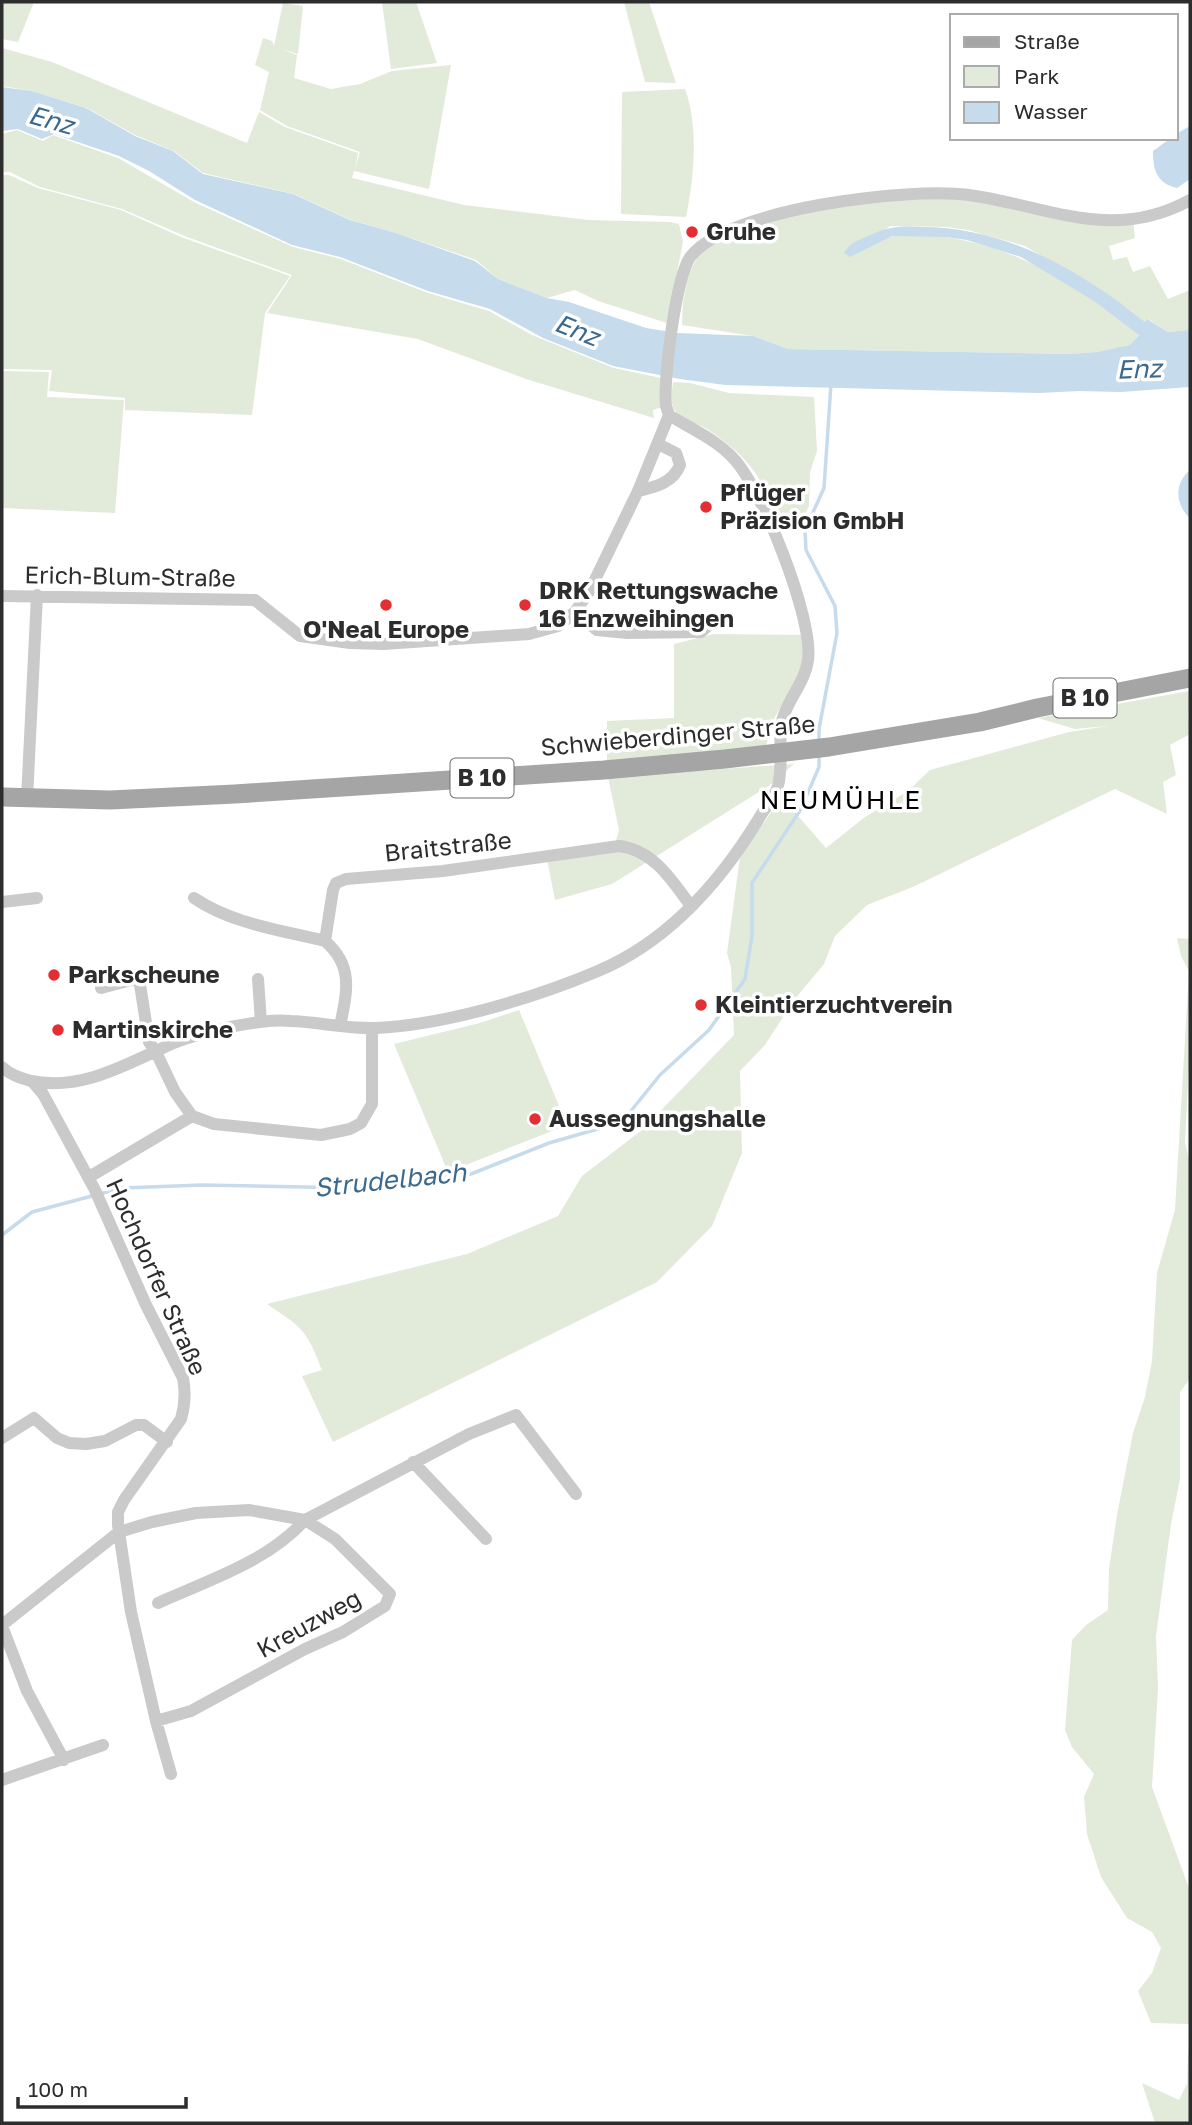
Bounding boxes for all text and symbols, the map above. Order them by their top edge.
legend [950,14,1178,140]
text: Straße [1014,28,1080,54]
text: Park [1014,63,1060,89]
water label: Enz [25,98,80,141]
text: Wasser [1014,98,1088,124]
place label: Gruhe [706,216,776,245]
marker: Gruhe [684,224,700,240]
water label: Enz [550,307,606,353]
water label: Enz [1116,352,1165,385]
place label: Pflüger Präzision GmbH [720,477,904,534]
marker: Pflüger Präzision GmbH [698,499,714,515]
street label: Erich-Blum-Straße [24,559,236,592]
place label: DRK Rettungswache 16 Enzweihingen [539,575,778,632]
marker: O'Neal Europe [378,597,394,613]
marker: DRK Rettungswache 16 Enzweihingen [517,597,533,613]
place label: O'Neal Europe [303,614,469,643]
road number: B 10 [1054,678,1116,718]
street label: Schwieberdinger Straße [539,708,816,761]
road number: B 10 [450,758,514,798]
district label: NEUMÜHLE [760,784,922,815]
street label: Braitstraße [383,824,513,867]
place label: Parkscheune [68,959,220,988]
marker: Parkscheune [46,967,62,983]
place label: Kleintierzuchtverein [715,989,952,1018]
marker: Kleintierzuchtverein [693,997,709,1013]
place label: Martinskirche [72,1014,233,1043]
marker: Martinskirche [50,1022,66,1038]
place label: Aussegnungshalle [549,1103,766,1132]
marker: Aussegnungshalle [527,1111,543,1127]
water label: Strudelbach [312,1156,468,1203]
street label: Hochdorfer Straße [101,1174,214,1379]
street label: Kreuzweg [251,1582,365,1663]
scale bar [18,2066,186,2110]
text: 100 m [28,2076,88,2102]

